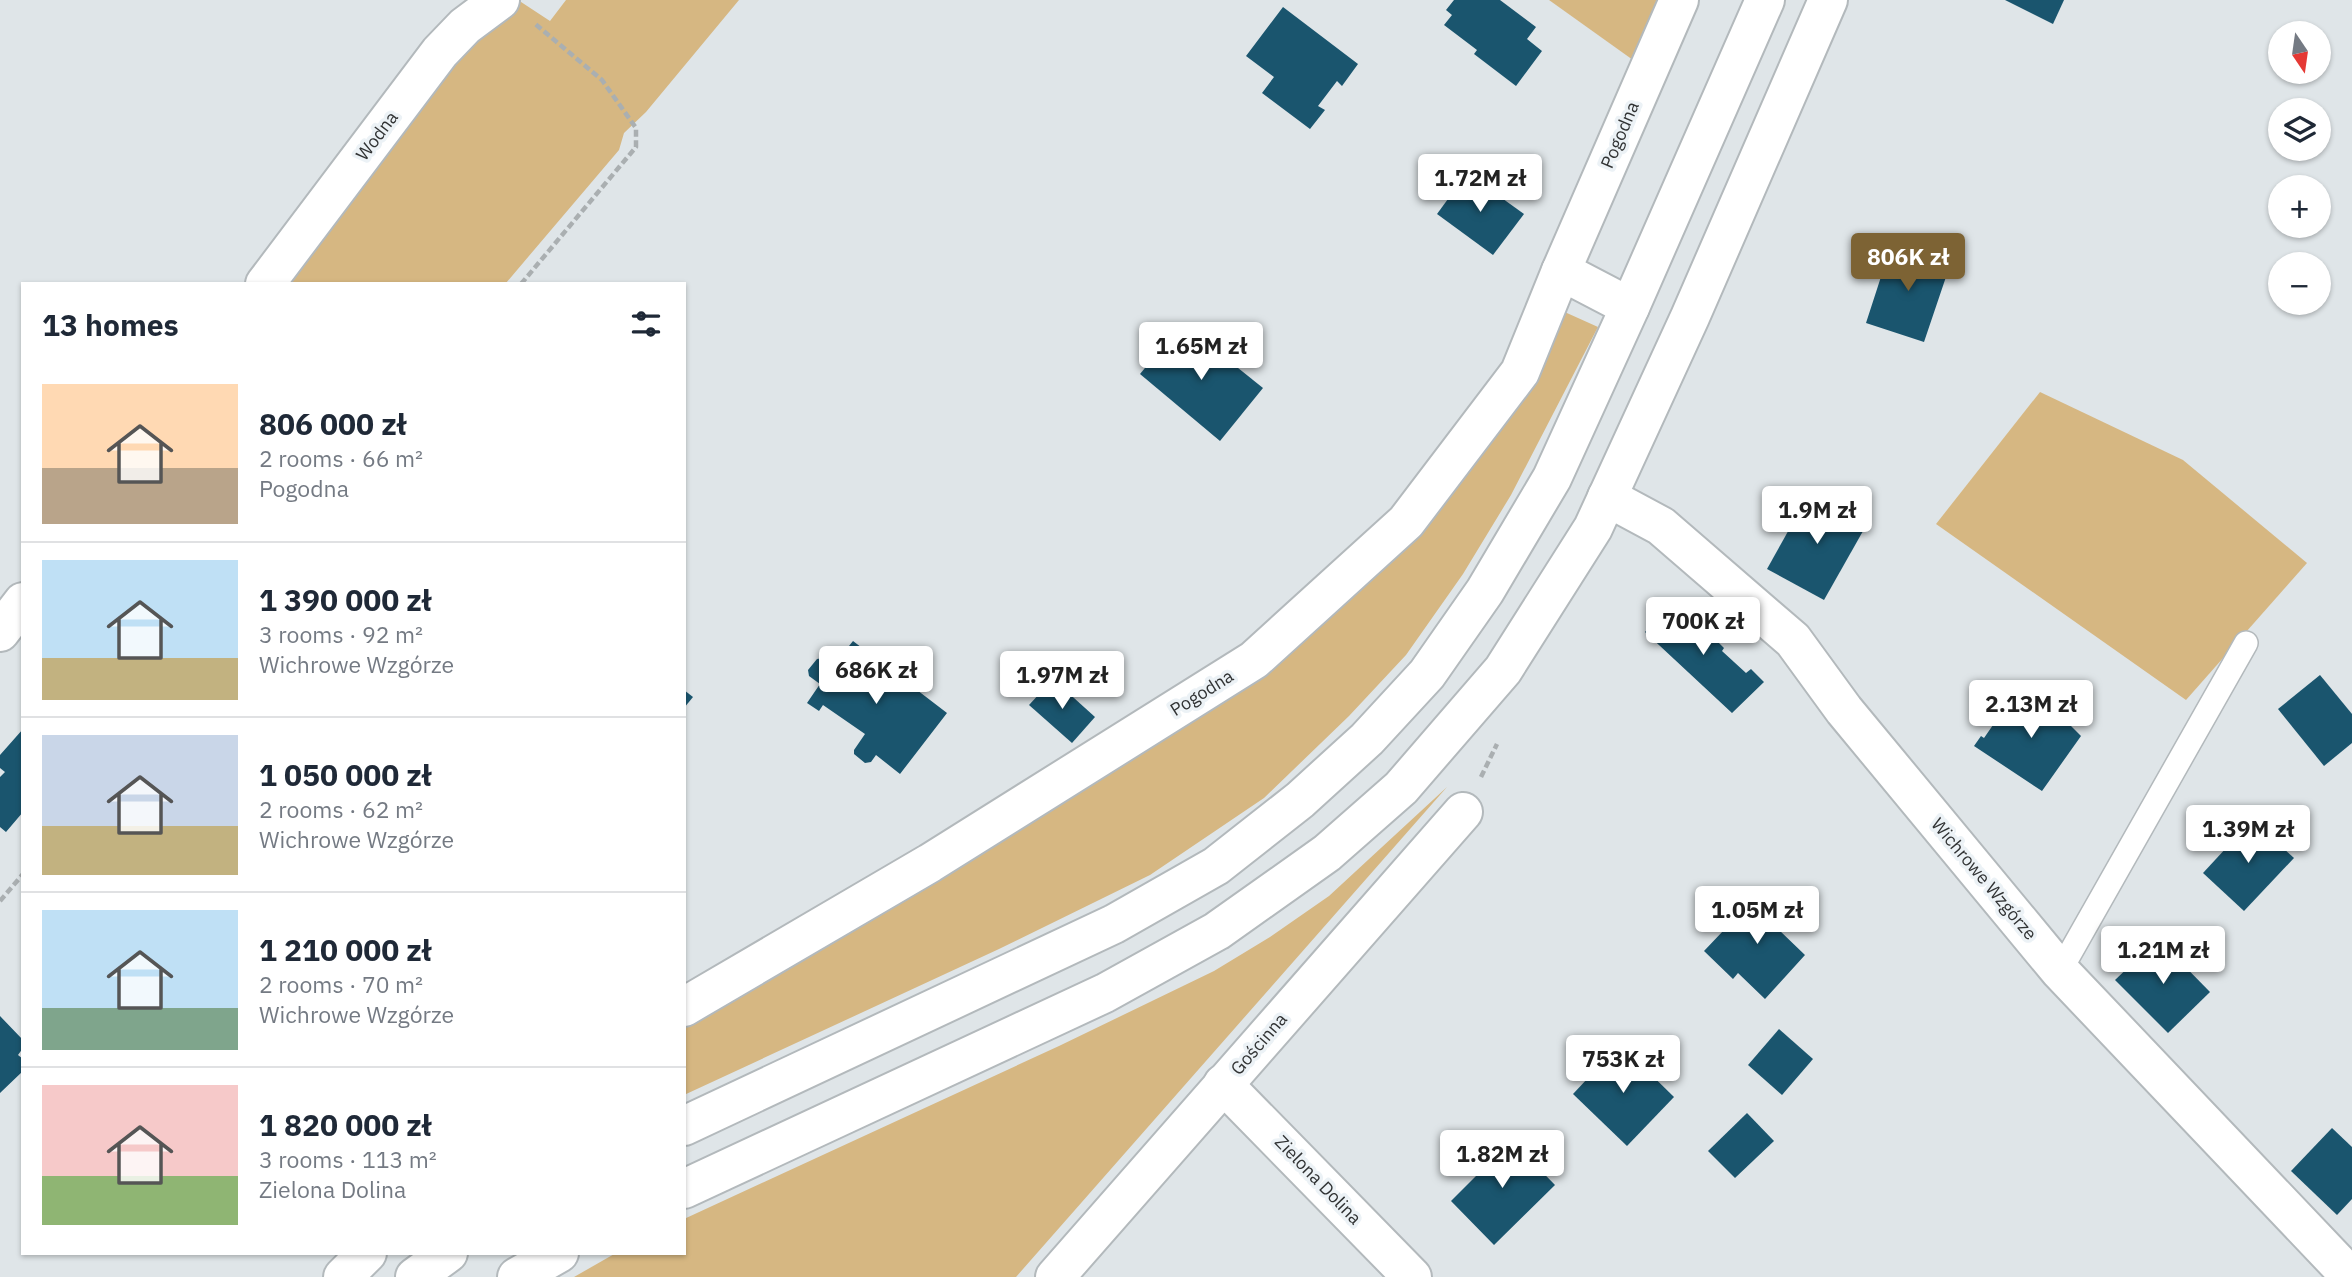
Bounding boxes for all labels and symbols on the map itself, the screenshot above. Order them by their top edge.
north arrow [2268,21,2331,84]
street label: Pogodna [1595,98,1644,172]
street label: Wodna [351,106,403,165]
pin: 1.72M zł [1408,154,1552,214]
pin: 806K zł [1843,233,1973,293]
pin: 1.65M zł [1129,322,1273,382]
pin: 1.9M zł [1752,486,1882,546]
pin: 700K zł [1638,598,1768,657]
pin: 686K zł [811,646,941,706]
pin: 1.97M zł [990,652,1134,711]
street label: Pogodna [1166,664,1238,721]
pin: 2.13M zł [1959,680,2103,740]
pin: 1.39M zł [2176,806,2320,865]
street label: Wichrowe Wzgórze [1927,813,2042,945]
pin: 1.05M zł [1685,886,1829,946]
pin: 1.21M zł [2091,926,2235,986]
street label: Gościnna [1225,1008,1292,1080]
pin: 753K zł [1558,1036,1688,1095]
street label: Zielona Dolina [1270,1130,1367,1229]
pin: 1.82M zł [1430,1130,1574,1190]

